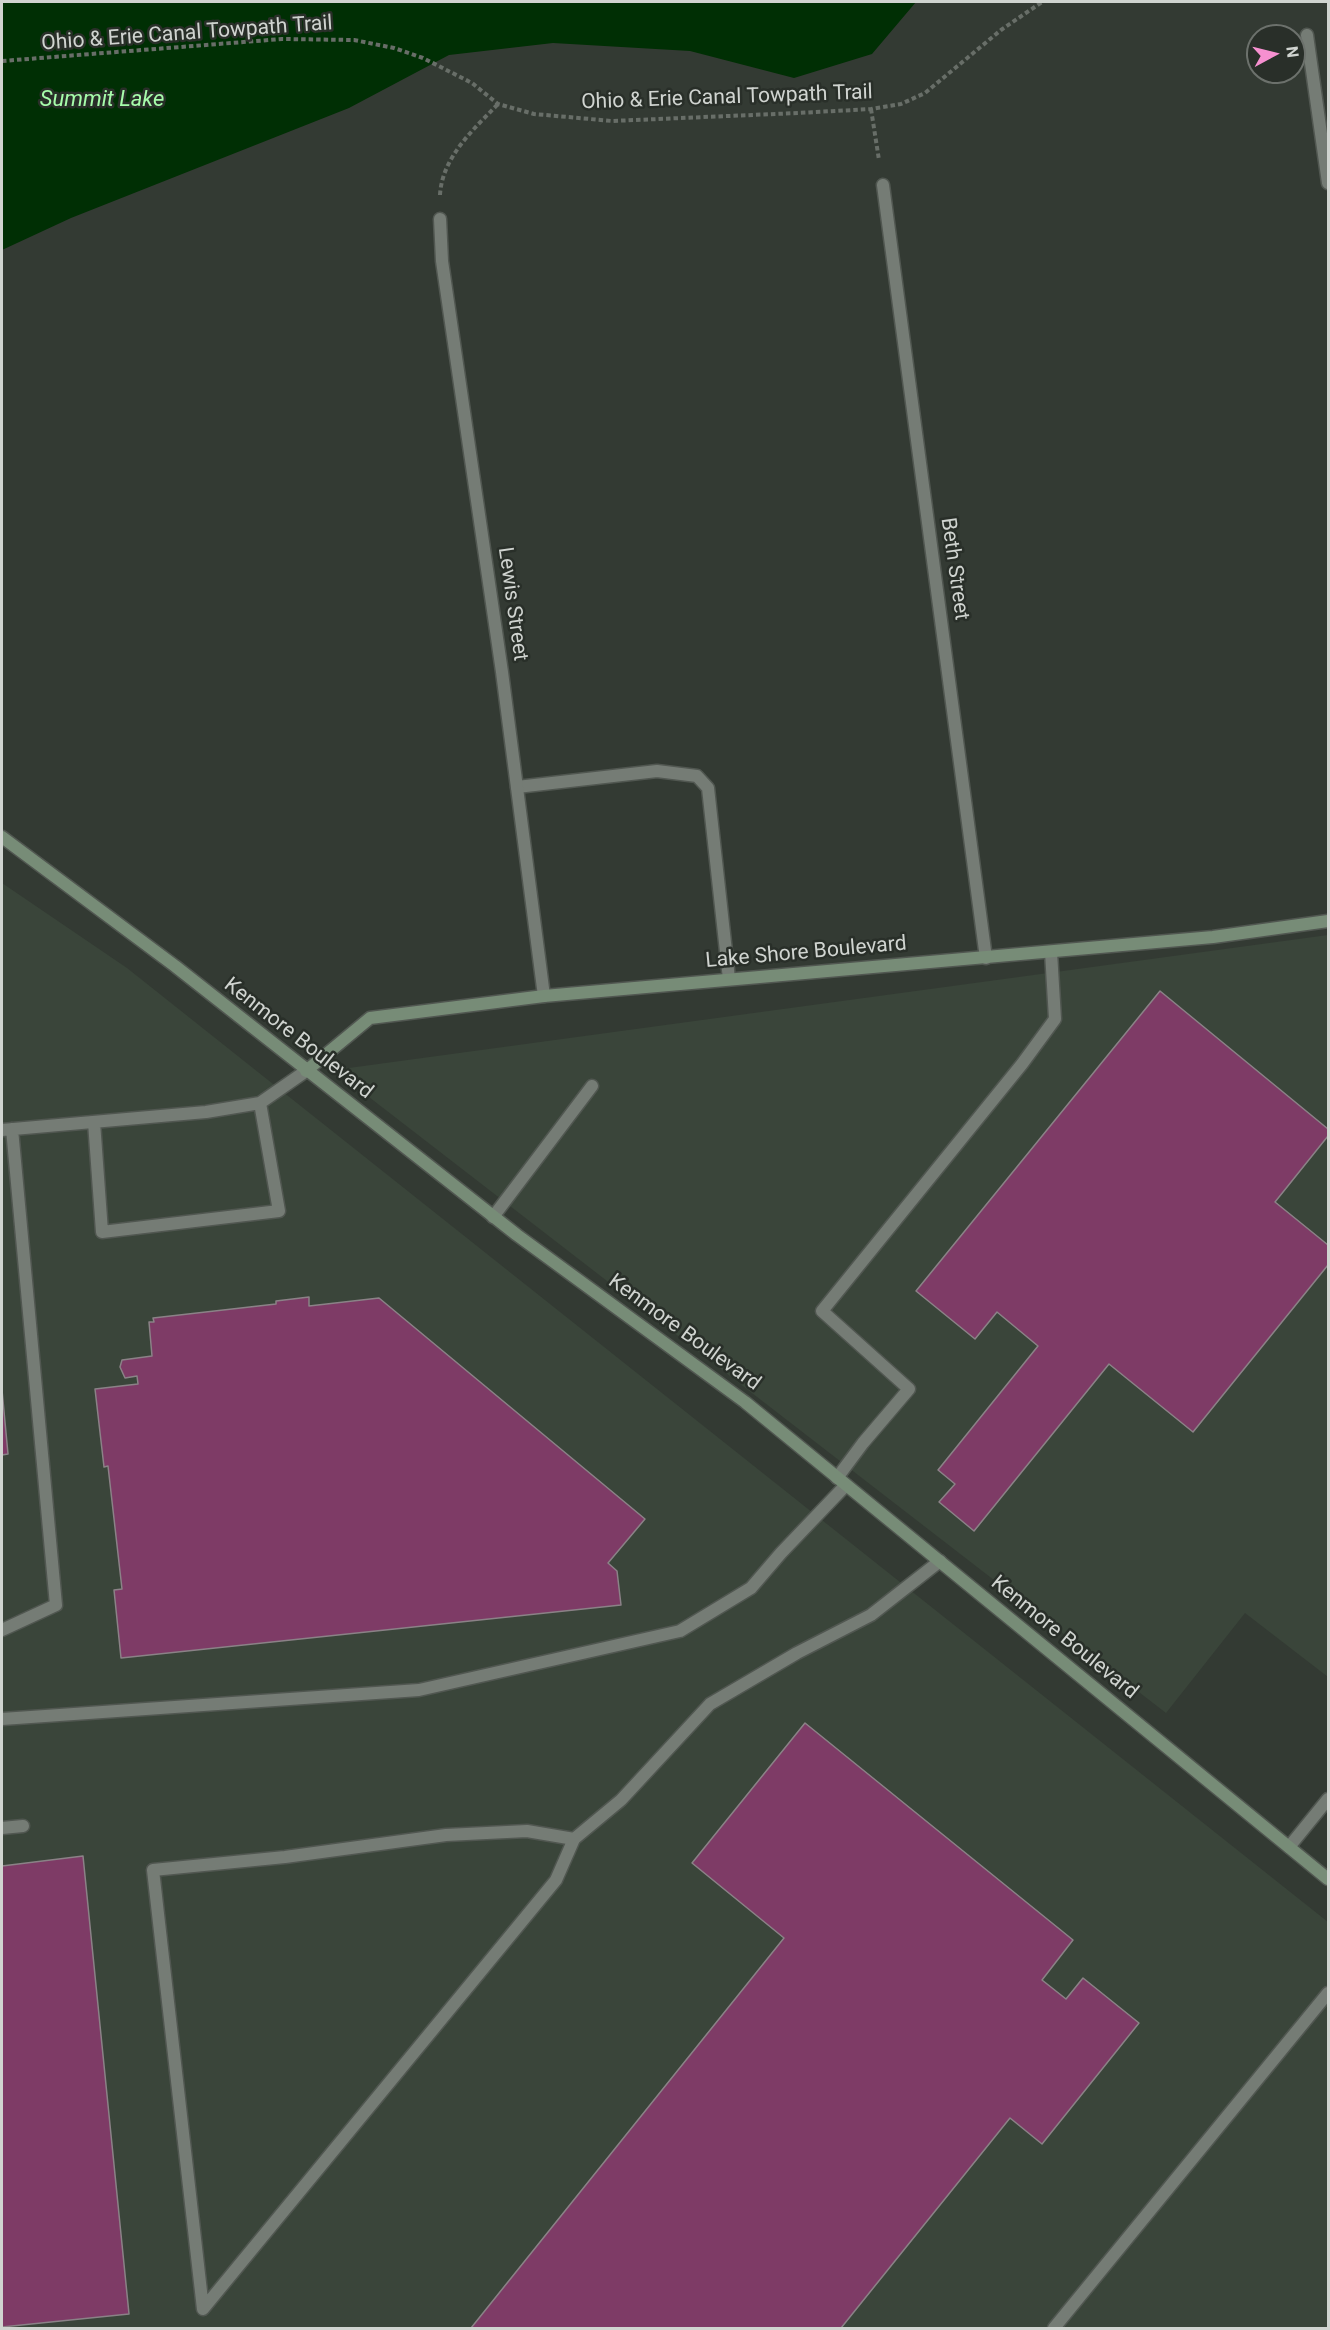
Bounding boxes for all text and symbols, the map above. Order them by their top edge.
street label: Ohio & Erie Canal Towpath Trail [41,11,333,57]
north arrow [1246,24,1306,84]
text: N [1282,45,1302,59]
street label: Ohio & Erie Canal Towpath Trail [581,80,873,116]
water label: Summit Lake [40,87,164,113]
street label: Beth Street [934,516,974,622]
street label: Lewis Street [492,545,532,663]
street label: Lake Shore Boulevard [704,932,908,974]
street label: Kenmore Boulevard [218,973,378,1105]
street label: Kenmore Boulevard [603,1269,765,1397]
street label: Kenmore Boulevard [985,1571,1143,1705]

